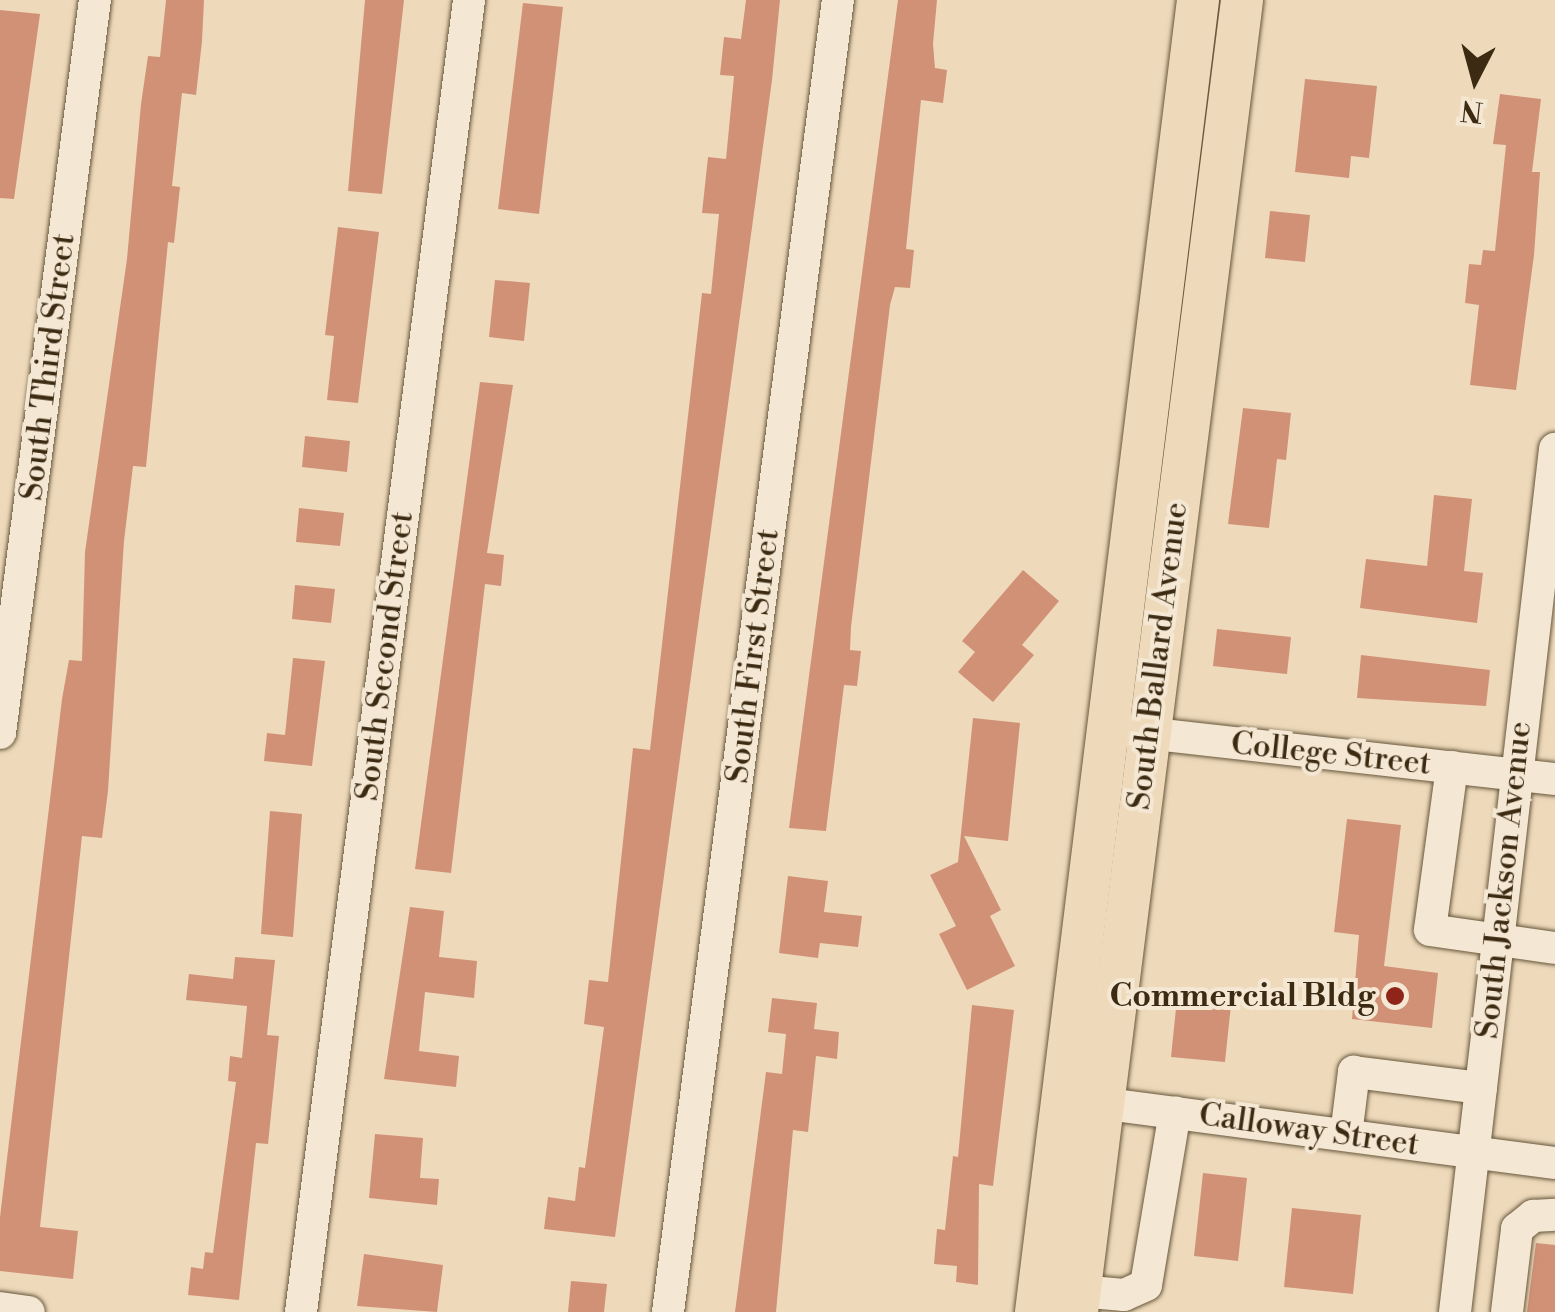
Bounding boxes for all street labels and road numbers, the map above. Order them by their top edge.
street label: South Third Street [13,231,83,503]
street label: South Ballard Avenue [1120,500,1196,812]
street label: South Second Street [348,509,422,803]
street label: South First Street [718,527,788,785]
street label: South Jackson Avenue [1468,719,1540,1041]
street label: College Street [1229,724,1433,784]
street label: Calloway Street [1197,1096,1421,1164]

